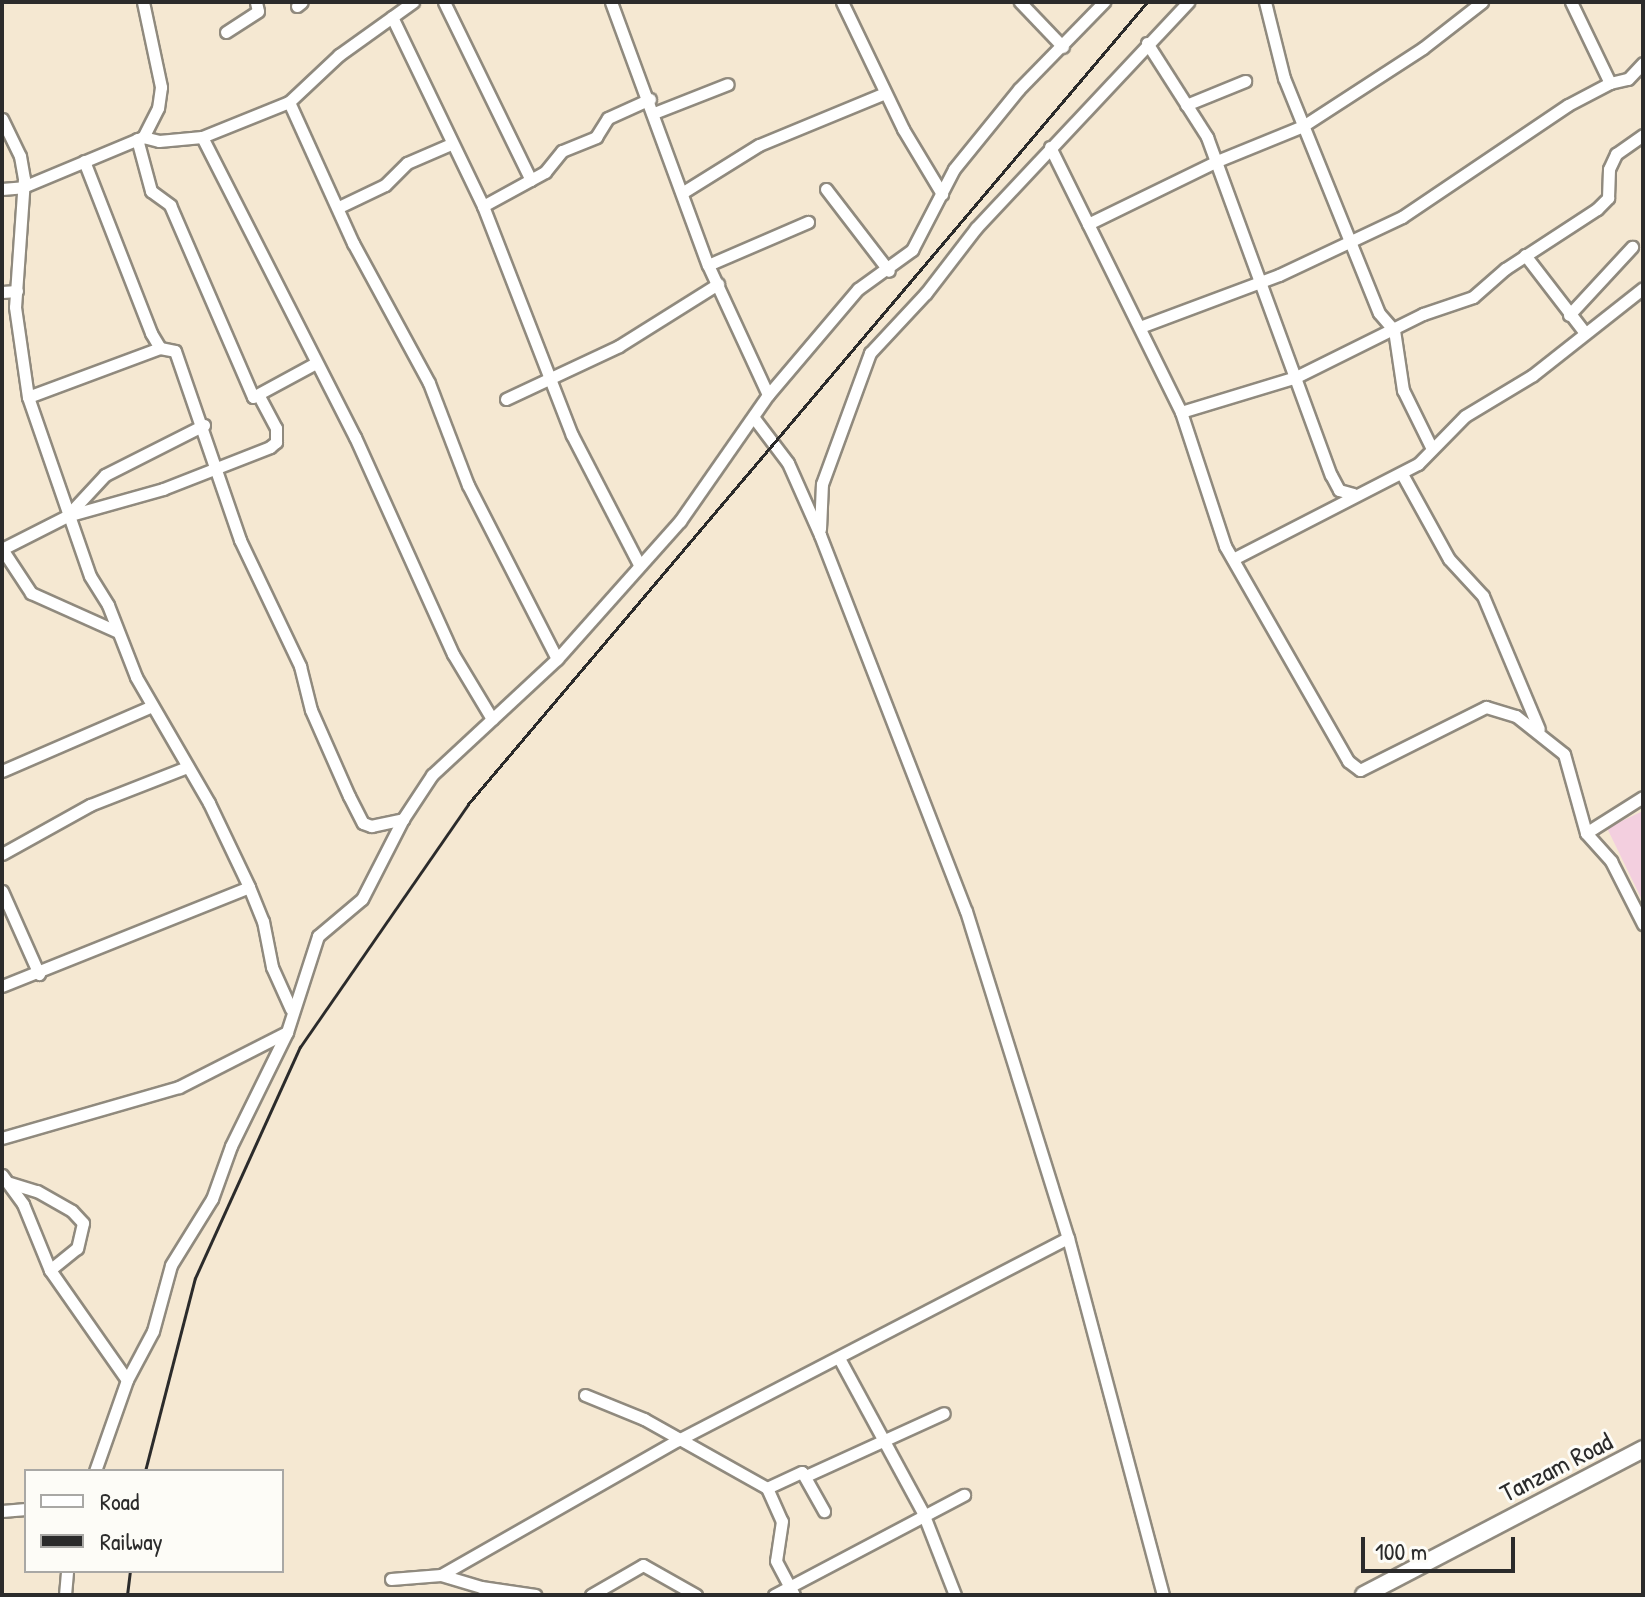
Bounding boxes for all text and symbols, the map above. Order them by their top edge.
street label: Tanzam Road [1495,1425,1617,1509]
legend [24,1469,284,1573]
text: Road [100,1485,139,1517]
scale bar [1365,1521,1519,1571]
text: Railway [100,1525,163,1557]
text: 100 m [1375,1535,1427,1567]

